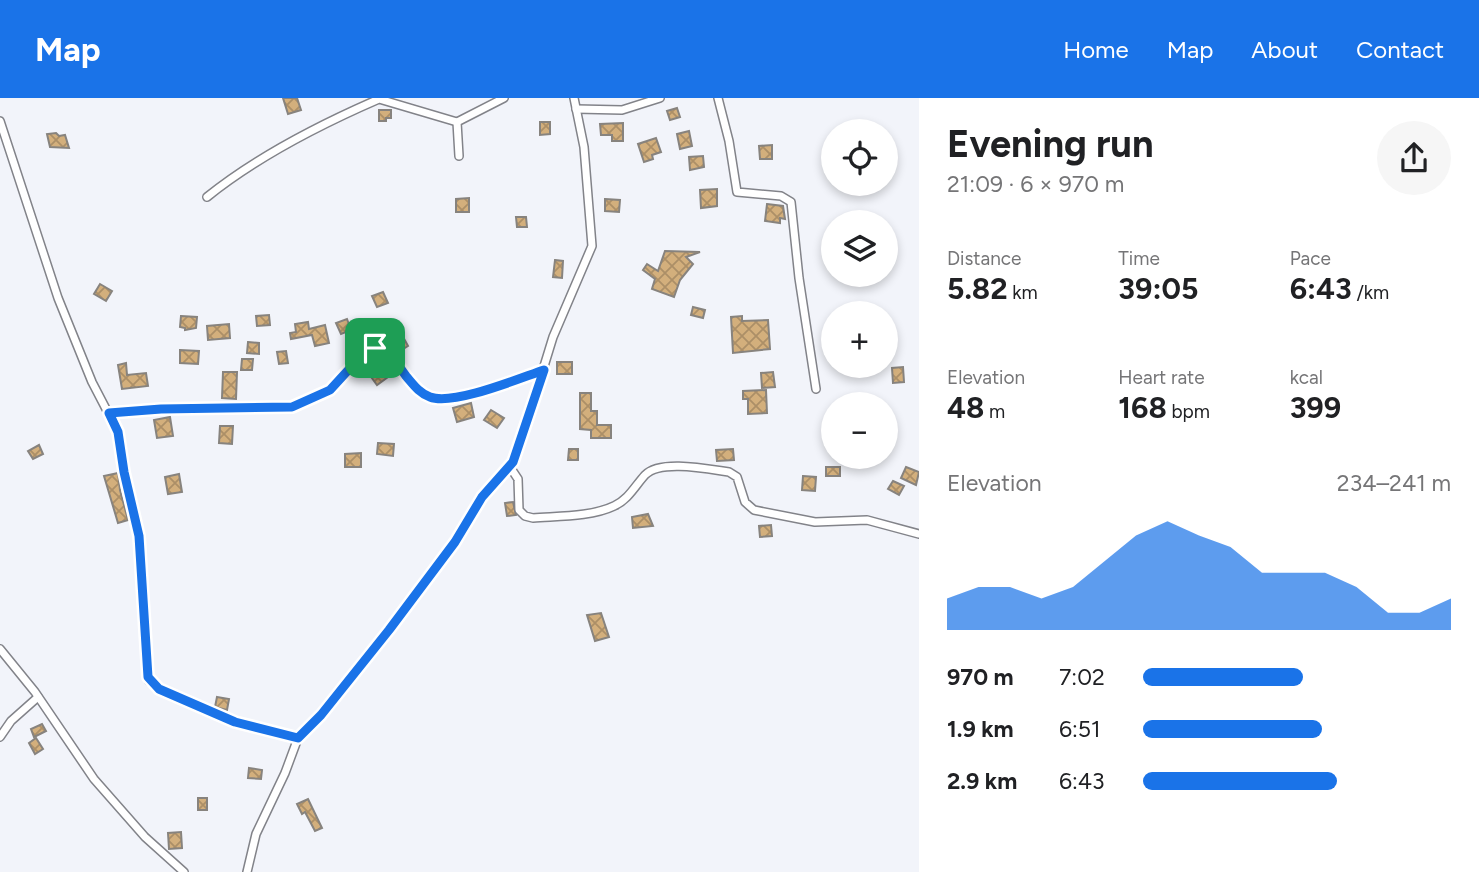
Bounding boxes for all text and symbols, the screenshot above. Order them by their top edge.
text: Map [35,30,101,69]
text: Home [1063,35,1129,64]
text: Map [1167,35,1213,64]
text: About [1251,35,1318,64]
text: Contact [1356,35,1444,64]
map controls [821,119,898,469]
button: locate [821,119,898,196]
text: Evening run [947,121,1154,167]
button: share [1377,121,1451,195]
text: 21:09 · 6 × 970 m [947,170,1124,198]
button: layers [821,210,898,287]
text: Distance [947,247,1021,270]
text: Time [1118,247,1160,270]
text: Pace [1290,247,1331,270]
text: 5.82 [947,270,1008,307]
text: 39:05 [1118,270,1198,307]
text: 6:43 [1290,270,1352,307]
text: km [1008,281,1038,304]
text: /km [1352,281,1389,304]
button: + [821,301,898,378]
pin [345,318,405,378]
icon: arrive [356,329,394,367]
text: Elevation [947,366,1025,389]
text: Heart rate [1118,366,1205,389]
text: kcal [1290,366,1323,389]
text: 48 [947,389,984,426]
text: 168 [1118,389,1167,426]
text: 399 [1290,389,1341,426]
button: − [821,392,898,469]
text: m [984,400,1005,423]
text: bpm [1167,400,1210,423]
text: Elevation [947,469,1042,497]
text: 234–241 m [1337,469,1451,497]
text: 970 m [947,663,1014,691]
text: 7:02 [1059,663,1105,691]
text: 1.9 km [947,715,1014,743]
text: 6:51 [1059,715,1101,743]
text: 2.9 km [947,767,1017,795]
text: 6:43 [1059,767,1105,795]

